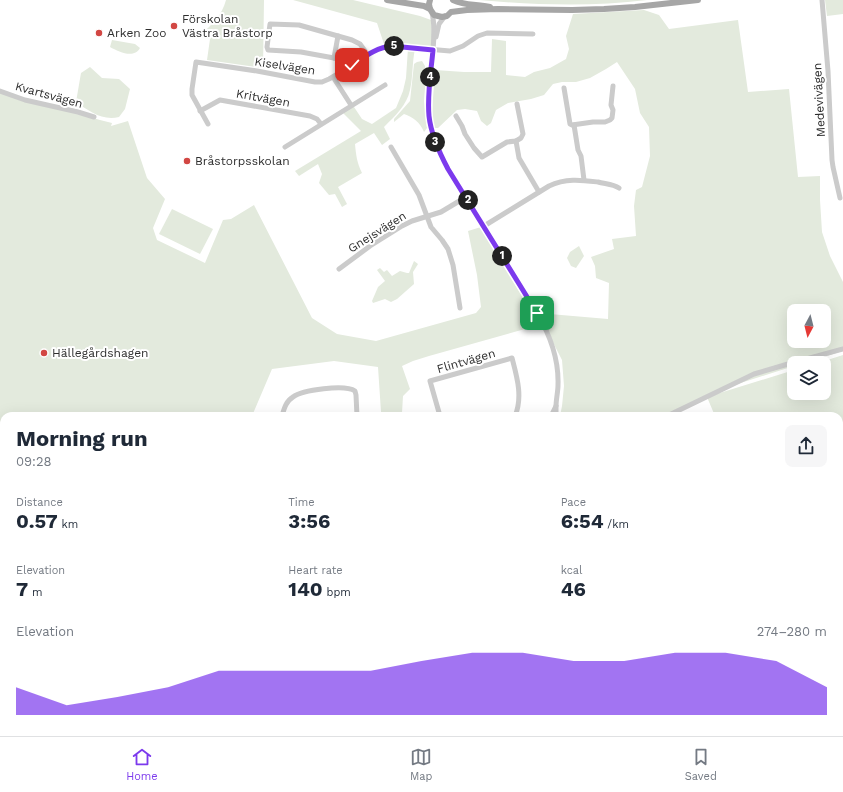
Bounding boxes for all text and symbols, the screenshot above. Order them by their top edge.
place label: Förskolan Västra Bråstorp [182,12,273,40]
marker: Förskolan Västra Bråstorp [169,21,179,31]
place label: Arken Zoo [107,26,167,40]
marker: Arken Zoo [94,28,104,38]
pin: 5 [384,36,404,56]
text: 5 [391,39,397,52]
pin [335,48,369,82]
street label: Kiselvägen [254,54,316,78]
icon: check [341,54,363,76]
street label: Medevivägen [810,62,828,138]
pin: 4 [420,67,440,87]
text: 4 [426,70,434,83]
street label: Kvartsvägen [14,79,84,111]
street label: Kritvägen [235,86,291,110]
pin: 3 [425,132,445,152]
text: 3 [432,135,438,148]
place label: Bråstorpsskolan [195,154,290,168]
marker: Bråstorpsskolan [182,156,192,166]
pin: 2 [458,190,478,210]
text: 2 [465,193,471,206]
street label: Gnejsvägen [345,209,409,255]
pin: 1 [492,246,512,266]
text: 1 [500,249,504,262]
pin [520,296,554,330]
icon: arrive [526,302,548,324]
north arrow [787,304,831,348]
map controls [787,304,831,400]
place label: Hällegårdshagen [52,346,148,360]
street label: Flintvägen [435,346,497,376]
marker: Hällegårdshagen [39,348,49,358]
button: layers [787,356,831,400]
button: share [785,425,827,467]
text: Morning run [16,426,148,451]
text: 09:28 [16,454,52,469]
text: Distance [16,496,63,509]
text: Time [288,496,315,509]
text: Pace [561,496,586,509]
text: 0.57 [16,509,58,533]
text: 3:56 [288,509,330,533]
text: 6:54 [561,509,604,533]
text: km [58,518,78,531]
text: /km [604,518,629,531]
text: Elevation [16,564,65,577]
text: Heart rate [288,564,343,577]
text: kcal [561,564,582,577]
text: 7 [16,577,28,601]
text: 140 [288,577,323,601]
text: 46 [561,577,586,601]
text: m [28,586,42,599]
text: bpm [323,586,351,599]
text: Elevation [16,624,74,639]
text: 274–280 m [757,624,827,639]
tab: Home [126,746,158,783]
tab: Map [410,746,432,783]
tab: Saved [685,746,717,783]

